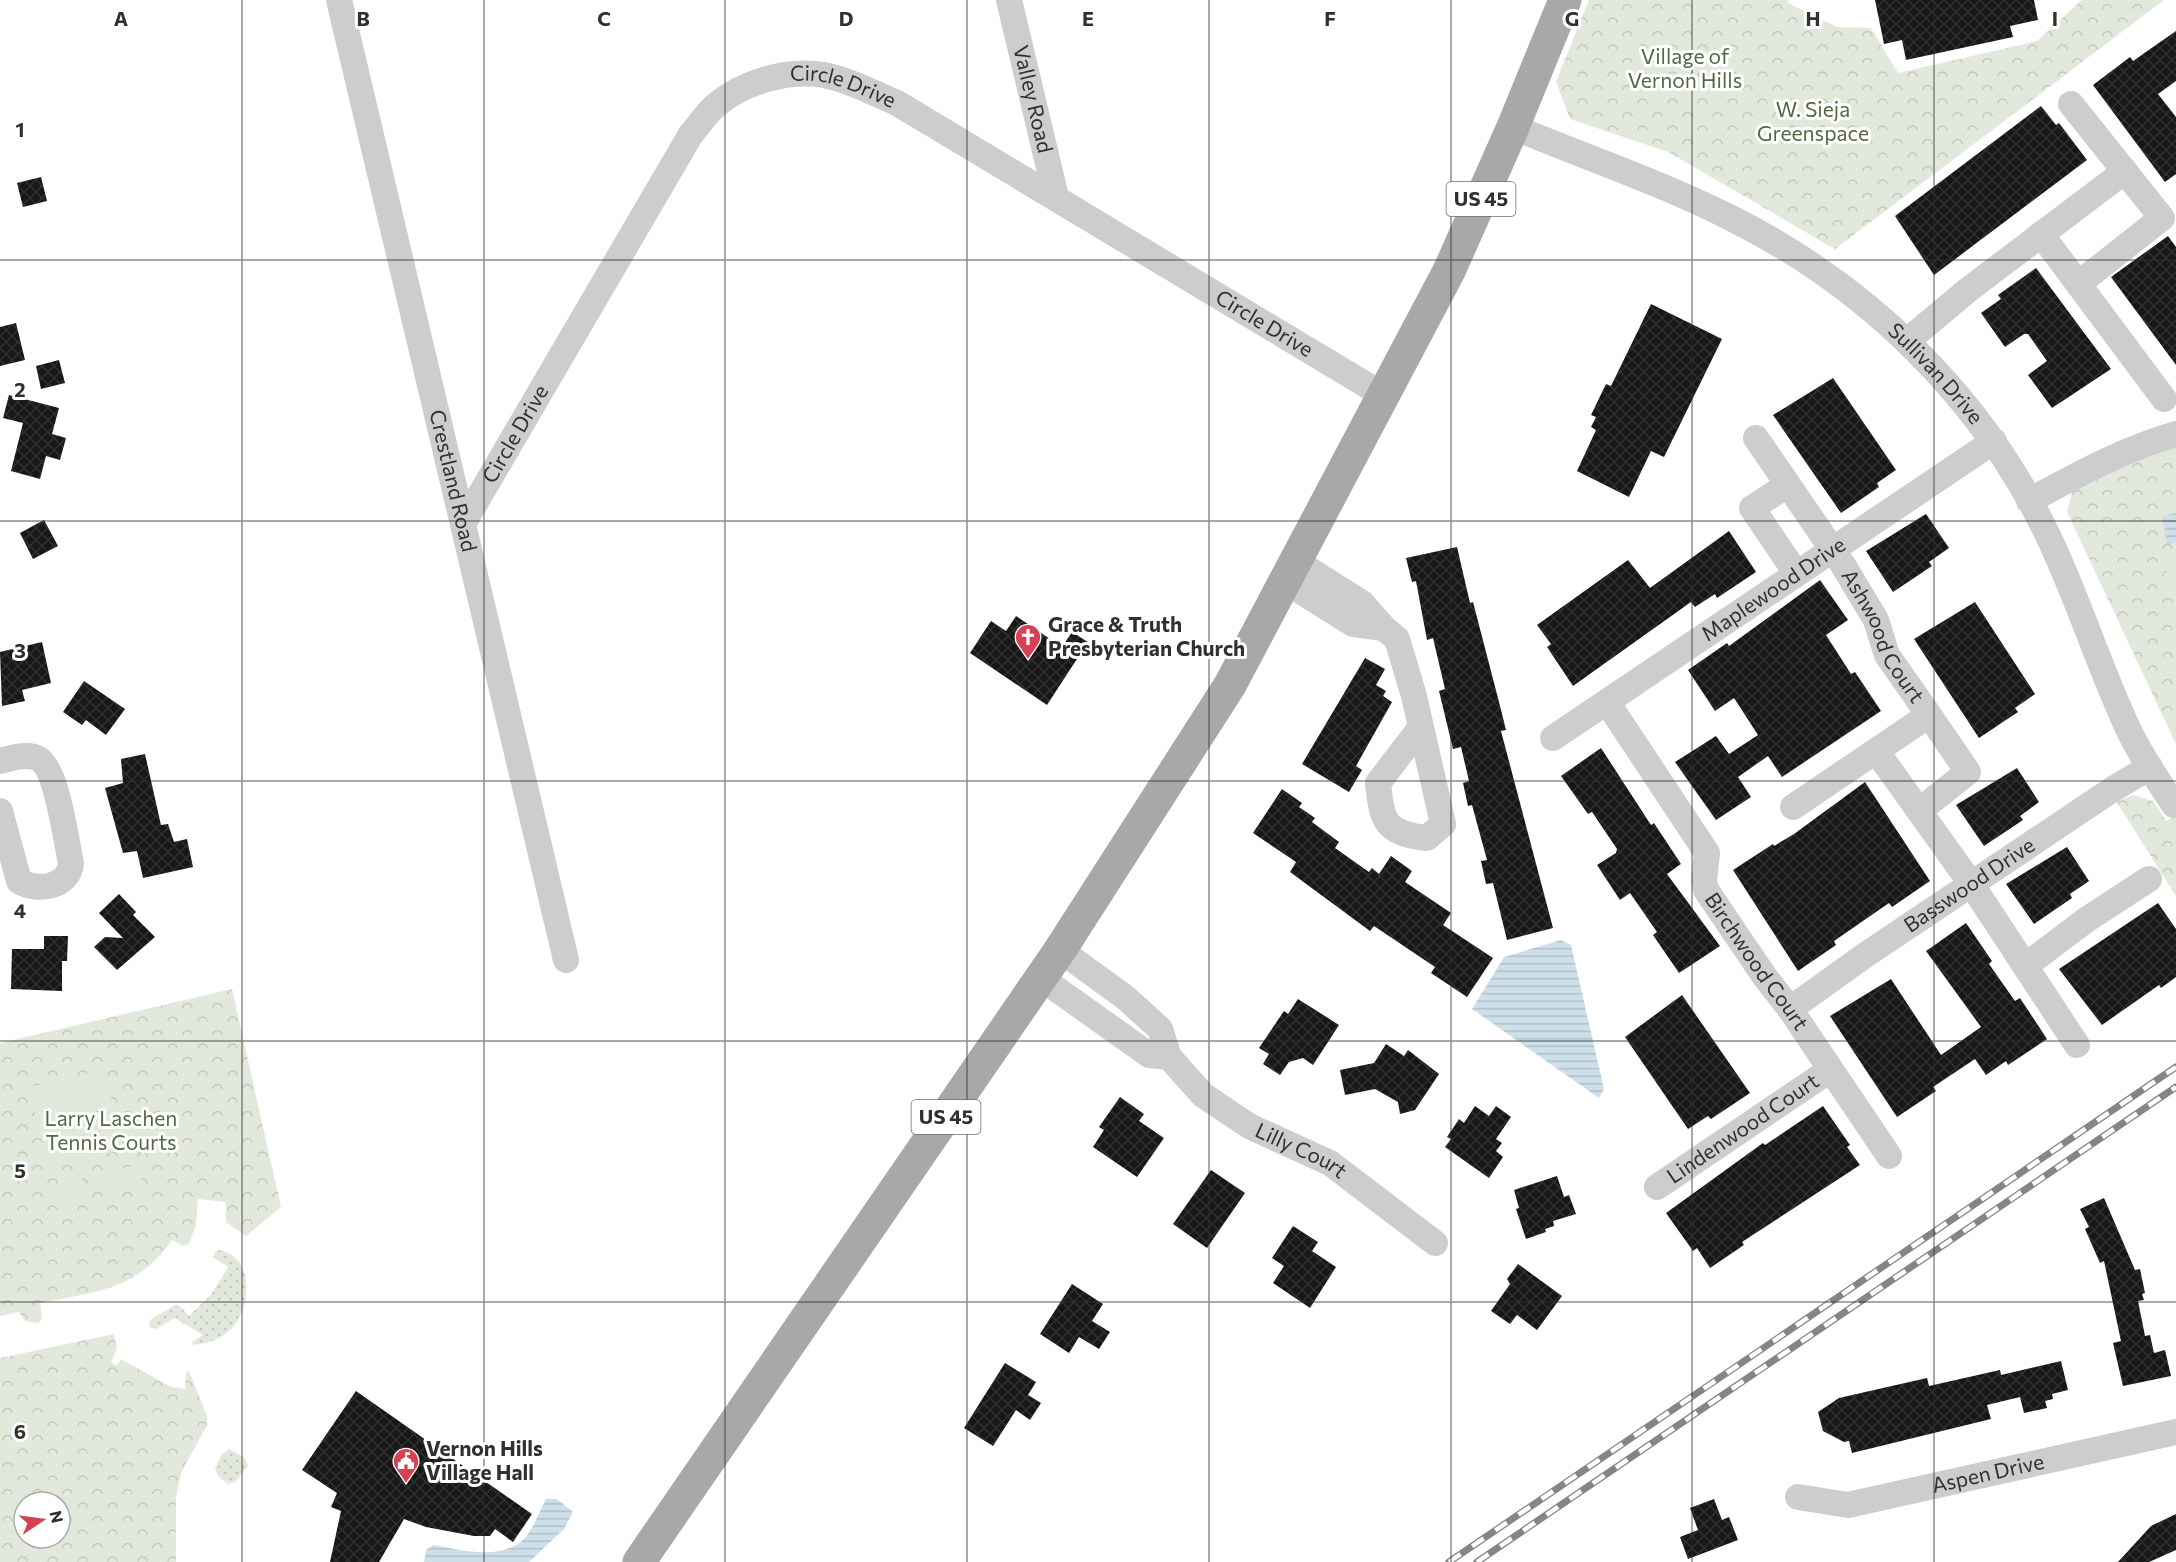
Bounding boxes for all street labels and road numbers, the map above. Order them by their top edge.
street label: Valley Road [1009,43,1059,155]
street label: Circle Drive [789,59,900,112]
road number: US 45 [1446,182,1516,216]
street label: Circle Drive [1212,283,1318,361]
street label: Sullivan Drive [1884,317,1989,428]
street label: Circle Drive [476,380,553,487]
street label: Crestland Road [425,407,483,554]
street label: Maplewood Drive [1696,531,1849,645]
street label: Ashwood Court [1837,564,1931,707]
street label: Basswood Drive [1899,831,2039,937]
street label: Birchwood Court [1700,887,1815,1034]
street label: Lindenwood Court [1662,1067,1823,1188]
road number: US 45 [912,1100,980,1134]
street label: Lilly Court [1252,1117,1353,1183]
street label: Aspen Drive [1929,1448,2046,1497]

